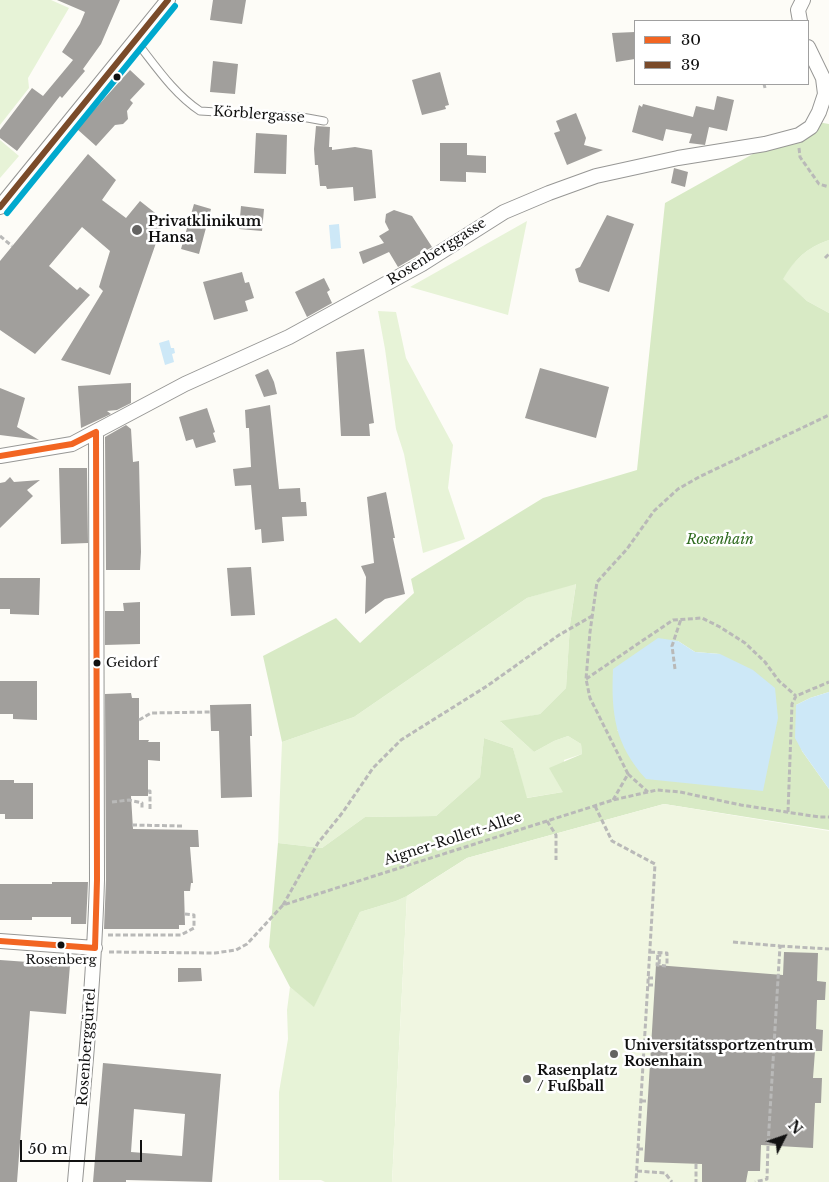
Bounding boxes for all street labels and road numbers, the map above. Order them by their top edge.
street label: Körblergasse [213,103,305,127]
street label: Rosenberggasse [385,215,489,289]
street label: Aigner-Rollett-Allee [382,809,524,869]
street label: Rosenberggürtel [74,987,100,1107]

